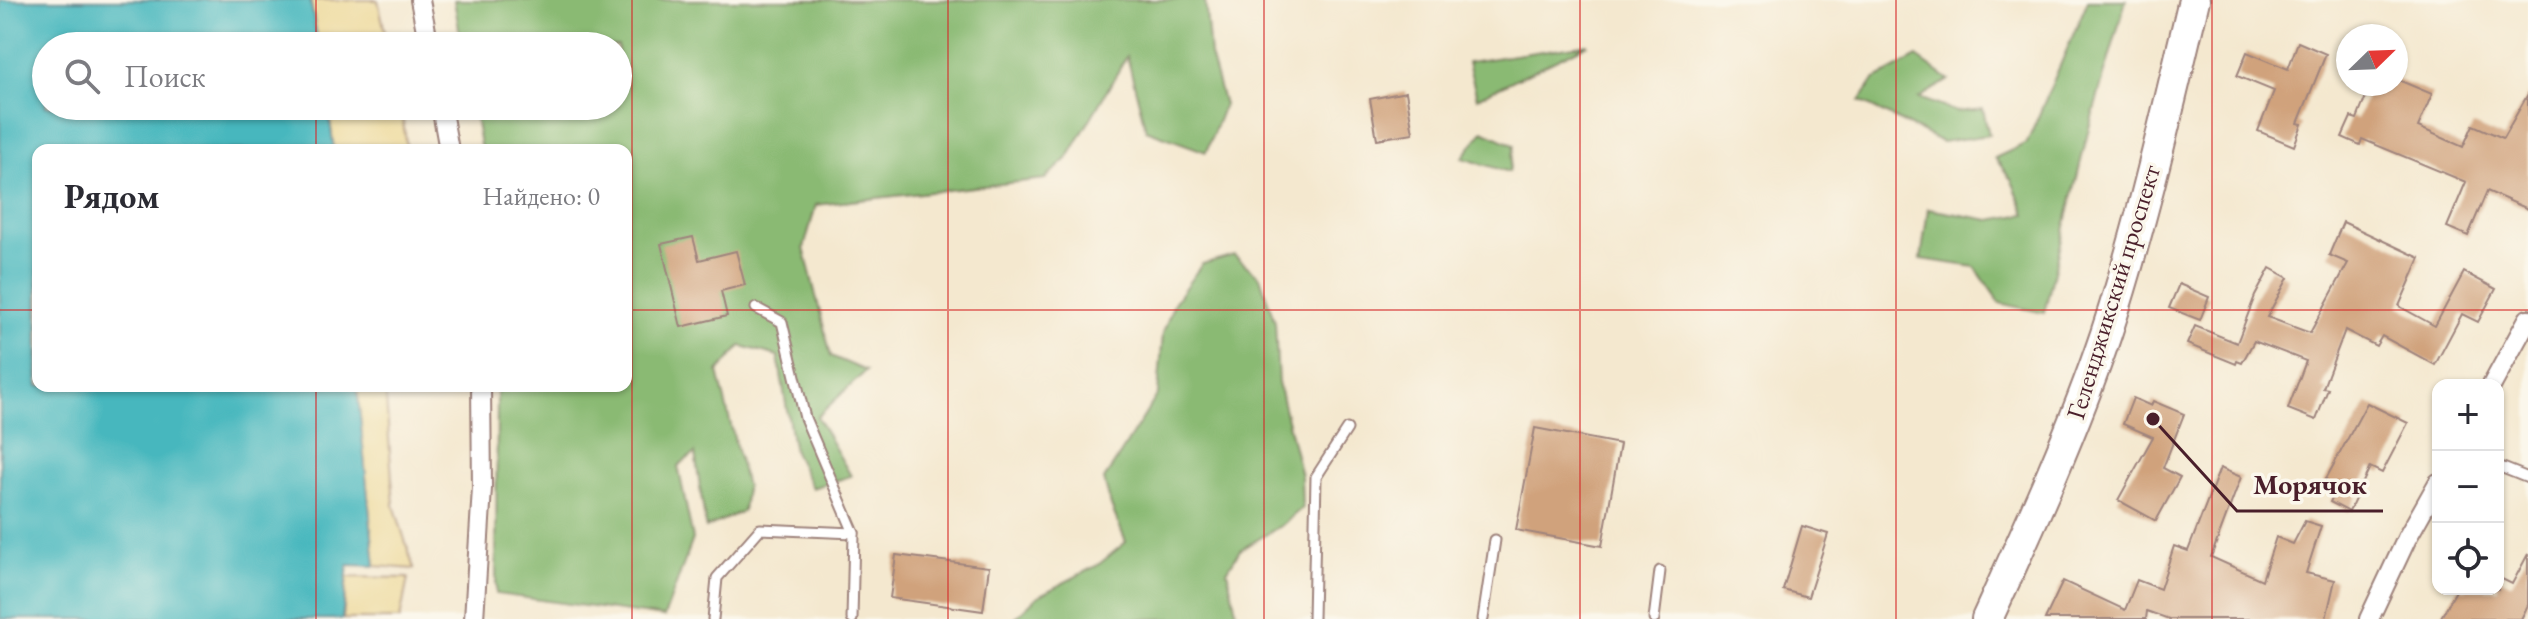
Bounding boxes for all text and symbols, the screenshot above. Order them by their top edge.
north arrow [2336,24,2408,96]
search box [32,32,632,120]
icon: search [60,54,104,98]
text: Поиск [124,57,206,96]
street label: Геленджикский проспект [2058,160,2168,423]
text: Рядом [64,174,159,218]
text: Найдено: 0 [482,179,600,213]
map controls [2432,379,2504,595]
button: + [2432,379,2504,451]
button: − [2432,451,2504,523]
callout: Морячок [2237,459,2383,511]
text: Морячок [2253,466,2367,502]
button: locate [2432,523,2504,595]

